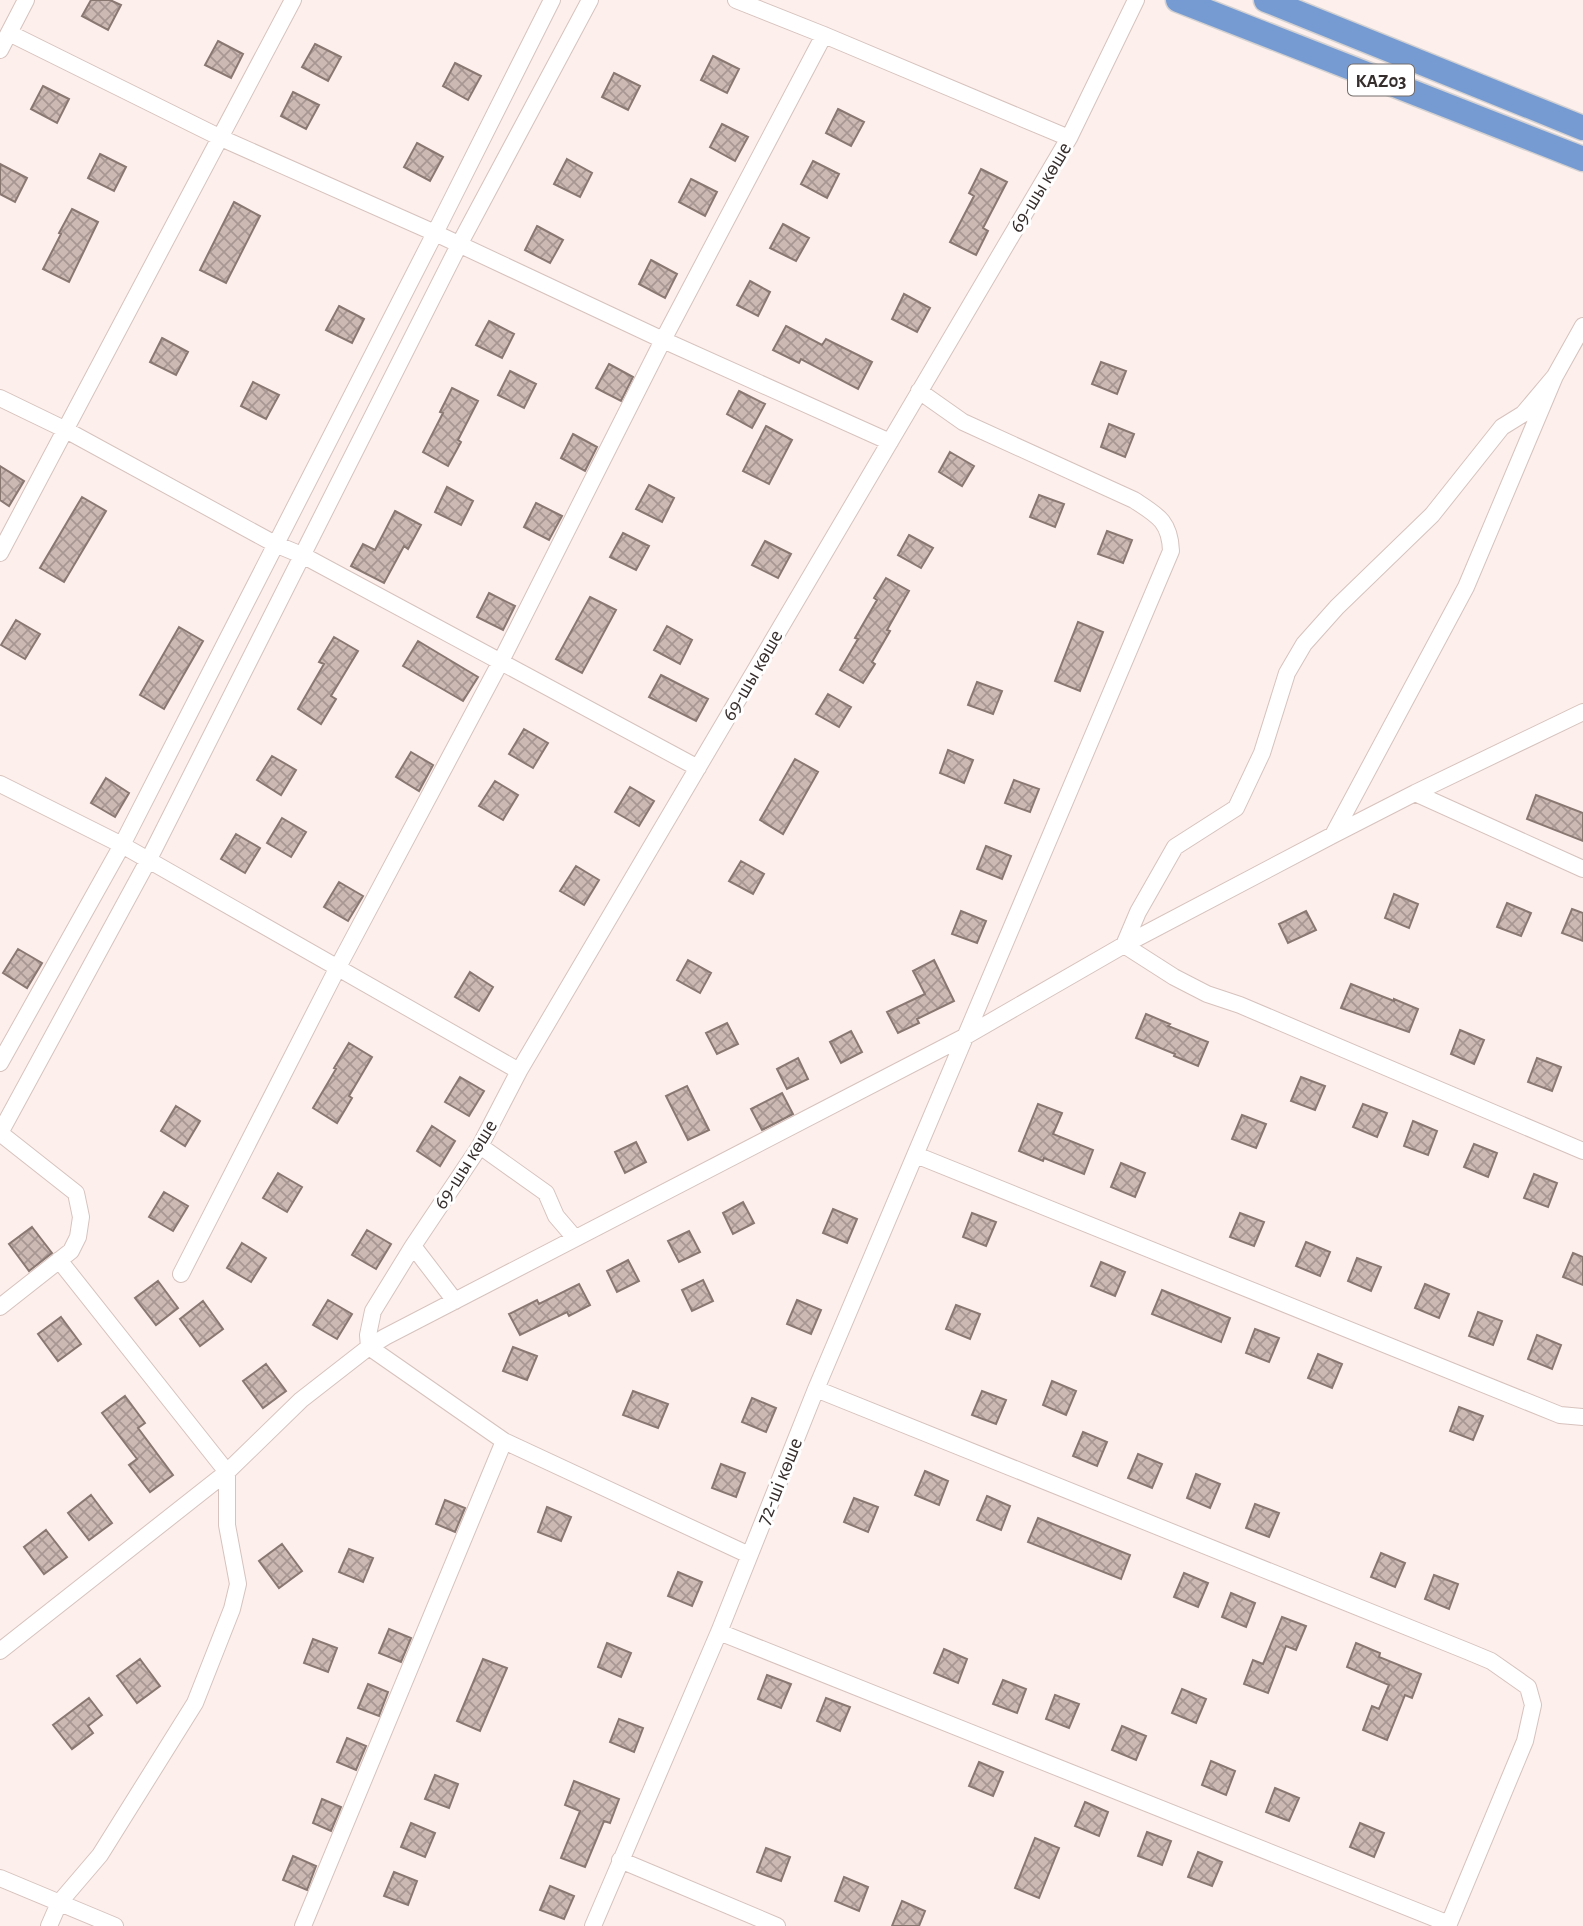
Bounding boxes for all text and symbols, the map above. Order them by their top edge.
road number: KАZ03 [1348,64,1414,96]
street label: 69-шы көше [1005,138,1076,236]
street label: 69-шы көше [718,626,787,724]
street label: 69-шы көше [430,1116,501,1213]
street label: 72-ші көше [752,1435,806,1528]

